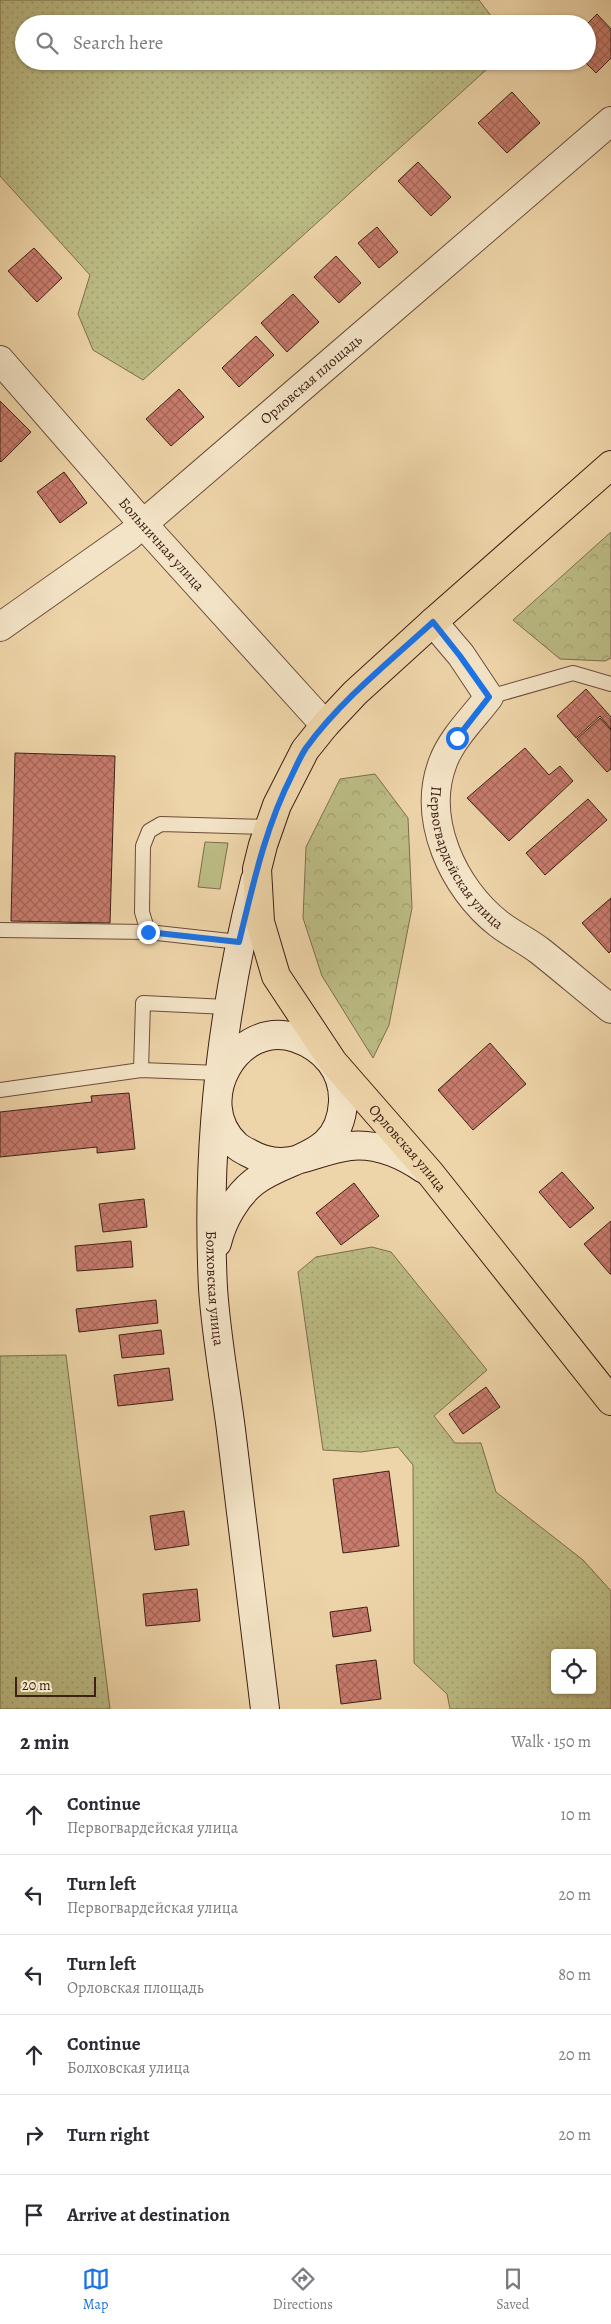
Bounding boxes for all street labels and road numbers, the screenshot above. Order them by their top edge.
street label: Орловская площадь [256,330,366,429]
street label: Больничная улица [114,493,209,595]
street label: Первогвардейская улица [426,785,508,934]
street label: Орловская улица [364,1100,451,1196]
street label: Болховская улица [201,1231,229,1347]

